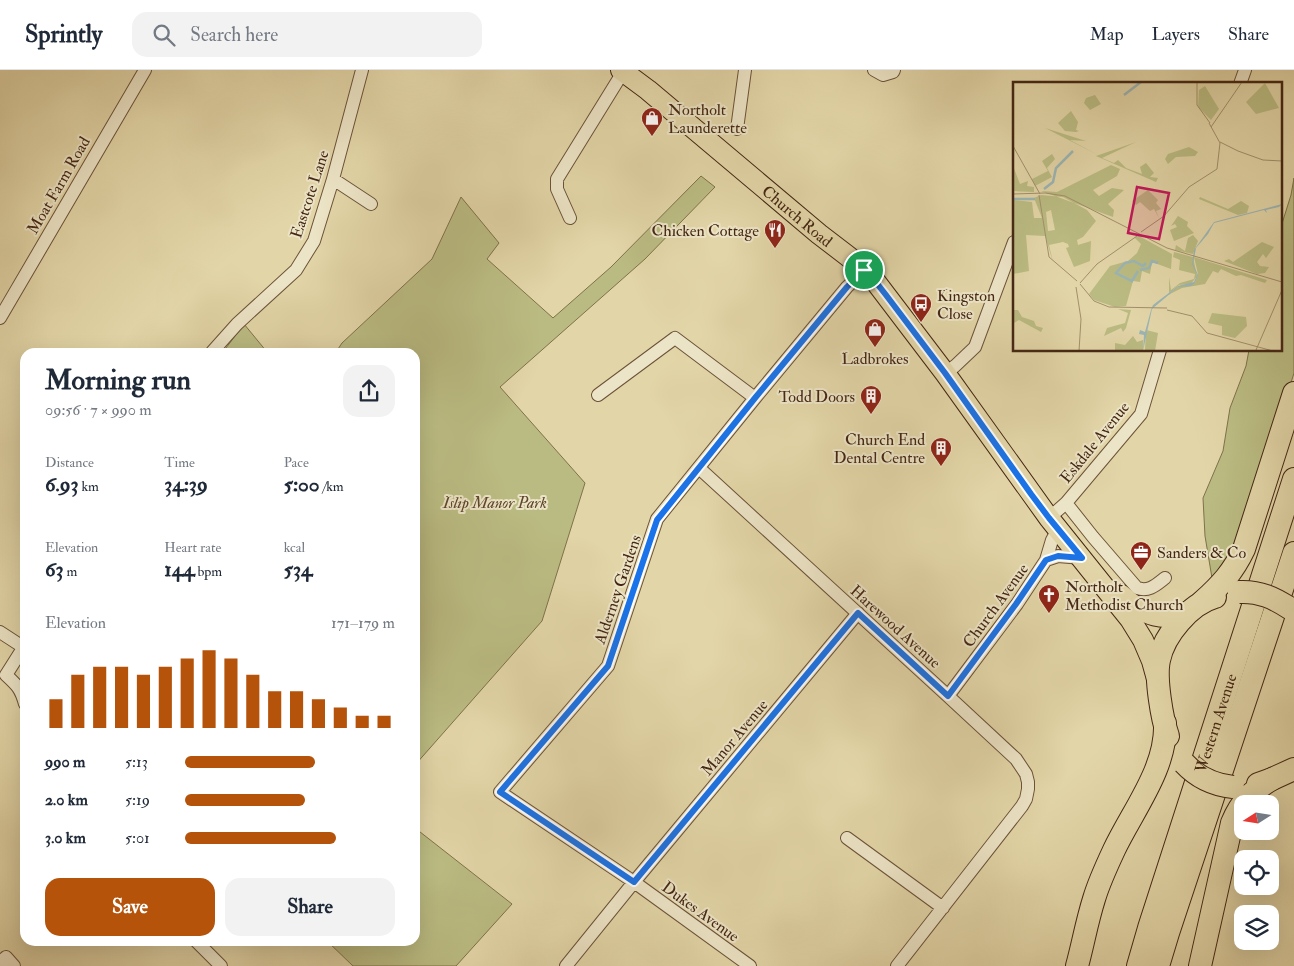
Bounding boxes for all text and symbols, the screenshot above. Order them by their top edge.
search box [132,12,482,57]
text: Sprintly [25,19,102,50]
icon: search [150,21,178,49]
text: Search here [190,23,278,47]
text: Map [1090,23,1124,46]
text: Layers [1152,23,1200,46]
text: Share [1228,23,1269,46]
inset map [1013,82,1282,351]
place label: Northolt Launderette [668,100,747,138]
shop icon: Northolt Launderette [640,106,664,137]
street label: Moat Farm Road [23,133,95,238]
street label: Eastcote Lane [286,148,334,241]
street label: Church Road [758,181,836,252]
restaurant icon: Chicken Cottage [763,218,787,249]
place label: Chicken Cottage [652,221,759,241]
pin [843,249,885,291]
icon: arrive [850,256,878,284]
place label: Kingston Close [937,286,995,324]
bus stop icon: Kingston Close [909,292,933,323]
shop icon: Ladbrokes [863,317,887,348]
place label: Ladbrokes [842,349,908,369]
text: Morning run [45,363,191,398]
button: share [343,365,395,417]
building icon: Todd Doors [859,384,883,415]
place label: Todd Doors [778,387,855,407]
street label: Eskdale Avenue [1056,398,1134,487]
text: 09:56 · 7 × 990 m [45,400,152,420]
place label: Church End Dental Centre [834,430,925,468]
building icon: Church End Dental Centre [929,436,953,467]
text: Distance [45,454,94,471]
text: Time [164,454,195,471]
text: Pace [284,454,309,471]
text: 6.93 [45,471,78,498]
text: 34:39 [164,471,208,498]
text: 5:00 [284,471,320,498]
text: km [78,478,99,495]
text: /km [320,478,344,495]
park label: Islip Manor Park [442,493,547,513]
street label: Alderney Gardens [590,532,646,648]
text: Elevation [45,539,98,556]
text: Heart rate [164,539,221,556]
text: kcal [284,539,305,556]
office icon: Sanders & Co [1129,540,1153,571]
place label: Sanders & Co [1157,543,1247,563]
text: 63 [45,556,64,583]
text: 144 [164,556,194,583]
text: 534 [284,556,312,583]
street label: Church Avenue [959,560,1033,651]
text: m [64,563,77,580]
text: bpm [194,563,222,580]
place label: Northolt Methodist Church [1065,577,1184,615]
street label: Harewood Avenue [846,581,945,673]
church icon: Northolt Methodist Church [1037,583,1061,614]
text: Elevation [45,613,106,633]
text: 171–179 m [331,613,395,633]
street label: Western Avenue [1191,671,1242,776]
street label: Manor Avenue [697,695,773,780]
text: 990 m [45,752,85,772]
text: 5:13 [125,752,148,772]
text: 2.0 km [45,790,88,810]
text: 5:19 [125,790,150,810]
north arrow [1234,795,1279,840]
map controls [1234,795,1279,950]
text: 3.0 km [45,828,86,848]
text: 5:01 [125,828,150,848]
button: locate [1234,850,1279,895]
street label: Dukes Avenue [658,877,743,947]
button: Save [45,878,215,936]
button: Share [225,878,395,936]
button: layers [1234,905,1279,950]

